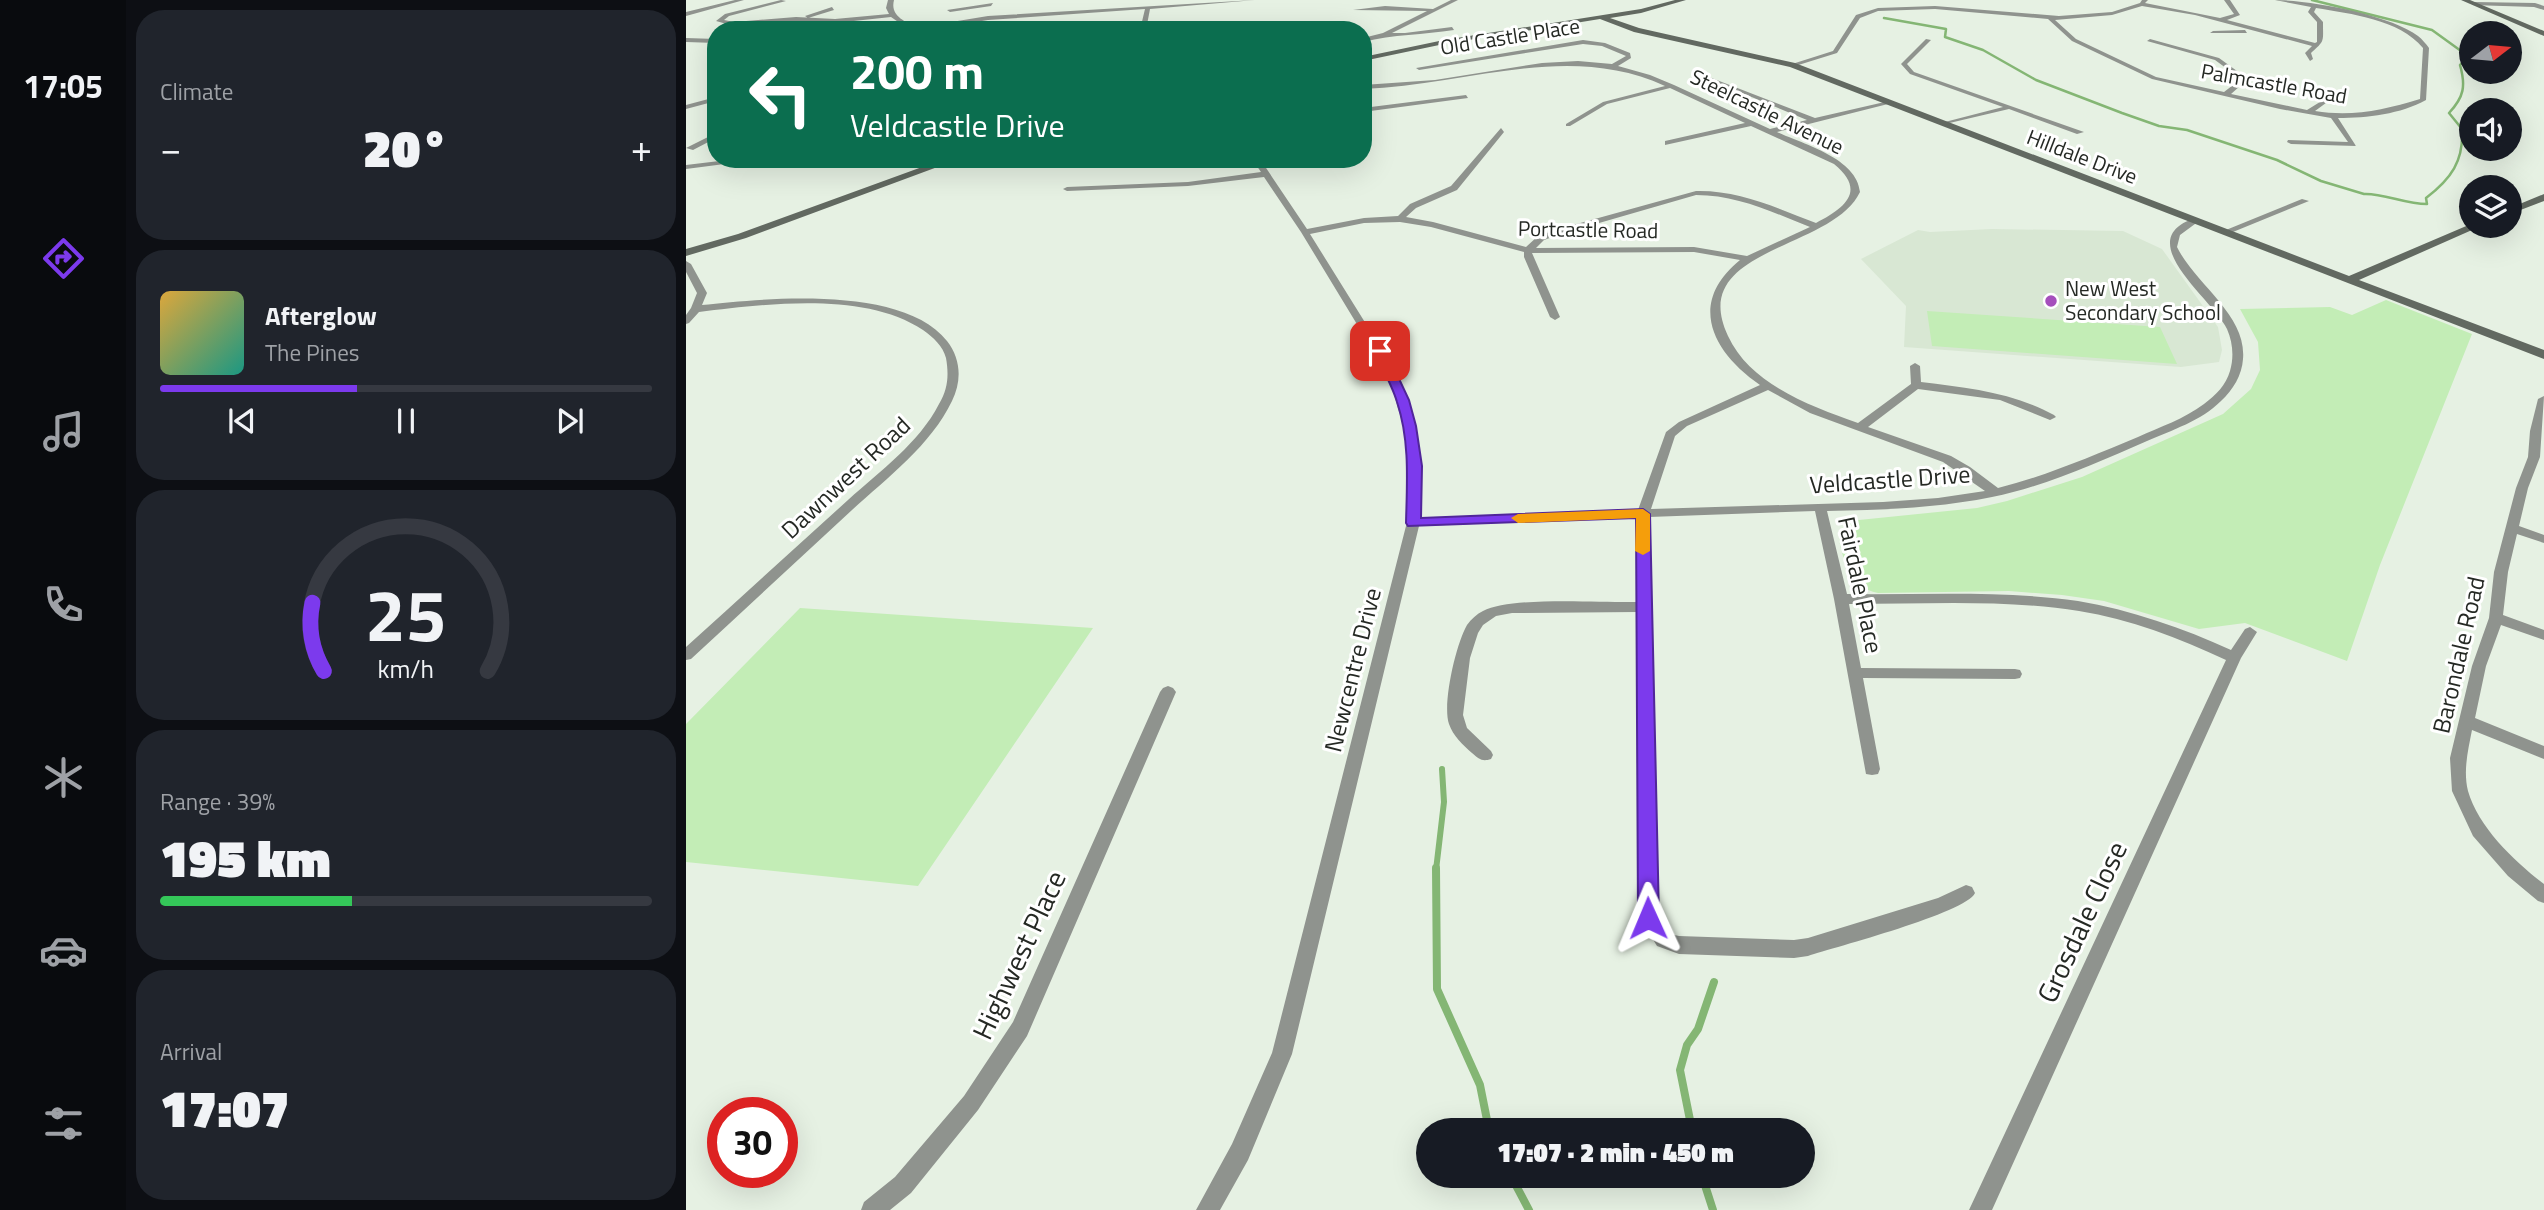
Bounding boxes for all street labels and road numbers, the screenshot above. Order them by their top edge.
street label: Old Castle Place [1438,9,1582,63]
street label: Palmcastle Road [2199,54,2350,112]
street label: Steelcastle Avenue [1685,60,1850,162]
street label: Hilldale Drive [2022,120,2142,192]
street label: Portcastle Road [1518,212,1659,246]
street label: Dawnwest Road [772,408,918,547]
street label: Veldcastle Drive [1808,455,1972,503]
street label: Fairdale Place [1829,513,1893,657]
street label: Barondale Road [2422,573,2494,737]
street label: Newcentre Drive [1314,584,1390,756]
street label: Grosdale Close [2025,834,2138,1010]
street label: Highwest Place [961,863,1076,1046]

